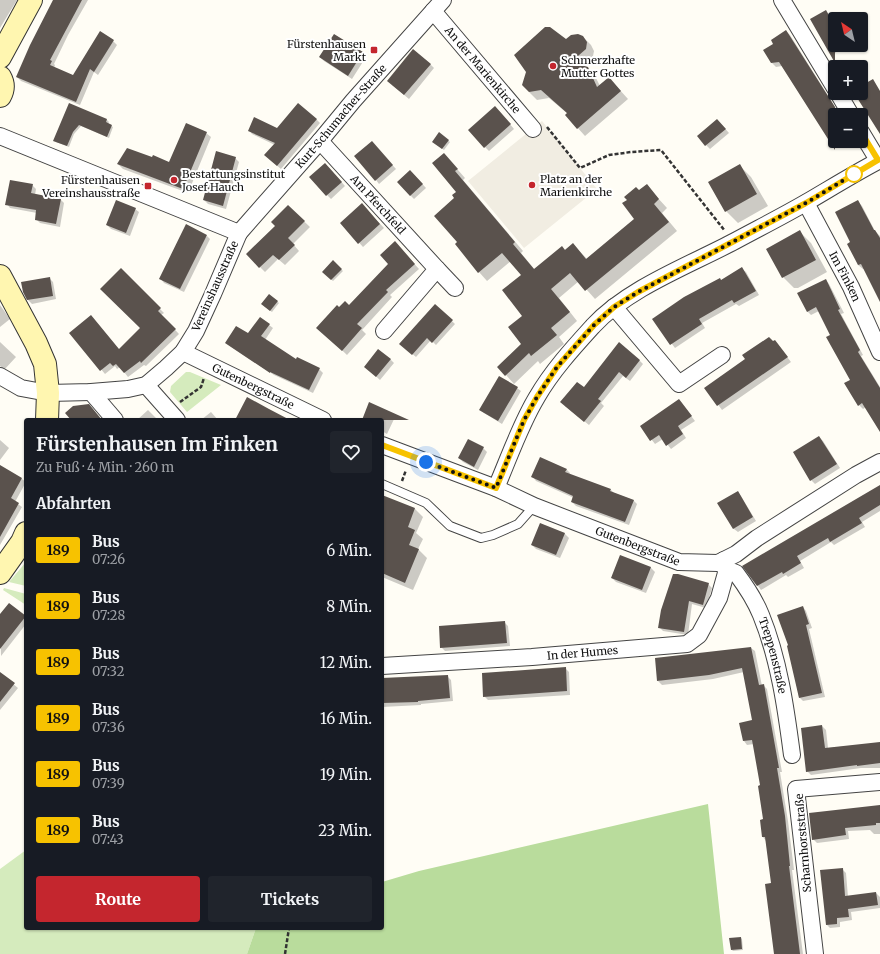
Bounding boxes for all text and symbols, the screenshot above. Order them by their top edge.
north arrow [828,12,868,52]
map controls [828,12,868,148]
street label: An der Marienkirche [441,23,524,116]
place label: Fürstenhausen Markt [287,37,367,64]
marker: Fürstenhausen Markt [369,45,379,55]
place label: Schmerzhafte Mutter Gottes [561,53,635,80]
button: + [828,60,868,100]
street label: Kurt-Schumacher-Straße [292,61,390,171]
marker: Schmerzhafte Mutter Gottes [548,61,558,71]
button: − [828,108,868,148]
unlabelled marker [845,165,863,183]
place label: Bestattungsinstitut Josef Hauch [181,167,286,194]
street label: Am Pferchfeld [347,171,409,237]
place label: Platz an der Marienkirche [540,172,612,199]
place label: Fürstenhausen Vereinshausstraße [41,173,141,200]
marker: Bestattungsinstitut Josef Hauch [169,175,179,185]
marker: Platz an der Marienkirche [527,180,537,190]
marker: Fürstenhausen Vereinshausstraße [143,181,153,191]
street label: Vereinshausstraße [188,238,241,334]
street label: Im Finken [826,249,864,304]
street label: Gutenbergstraße [210,360,297,412]
button: heart [330,431,372,473]
text: Fürstenhausen Im Finken [36,432,278,456]
your location [416,452,436,472]
text: Zu Fuß · 4 Min. · 260 m [36,459,174,476]
text: Abfahrten [36,494,111,513]
street label: Gutenbergstraße [593,523,682,569]
text: Bus [92,532,120,551]
text: 189 [46,541,70,559]
text: 6 Min. [326,541,372,560]
text: 07:26 [92,551,125,568]
text: Bus [92,588,120,607]
text: 189 [46,597,70,615]
text: 8 Min. [326,597,372,616]
text: 07:28 [92,607,125,624]
street label: Treppenstraße [756,615,790,695]
street label: In der Humes [546,643,619,663]
text: Bus [92,644,120,663]
text: 189 [46,653,70,671]
text: 12 Min. [320,653,372,672]
text: 07:32 [92,663,124,680]
text: Bus [92,700,120,719]
text: 189 [46,709,70,727]
text: 16 Min. [320,709,372,728]
text: 07:36 [92,719,125,736]
text: Bus [92,756,120,775]
text: 189 [46,765,70,783]
text: 19 Min. [320,765,372,784]
text: 07:39 [92,775,125,792]
street label: Scharnhorststraße [792,793,814,893]
text: Bus [92,812,120,831]
text: 189 [46,821,70,839]
text: 23 Min. [318,821,372,840]
text: 07:43 [92,831,124,848]
button: Route [36,876,200,922]
button: Tickets [208,876,372,922]

